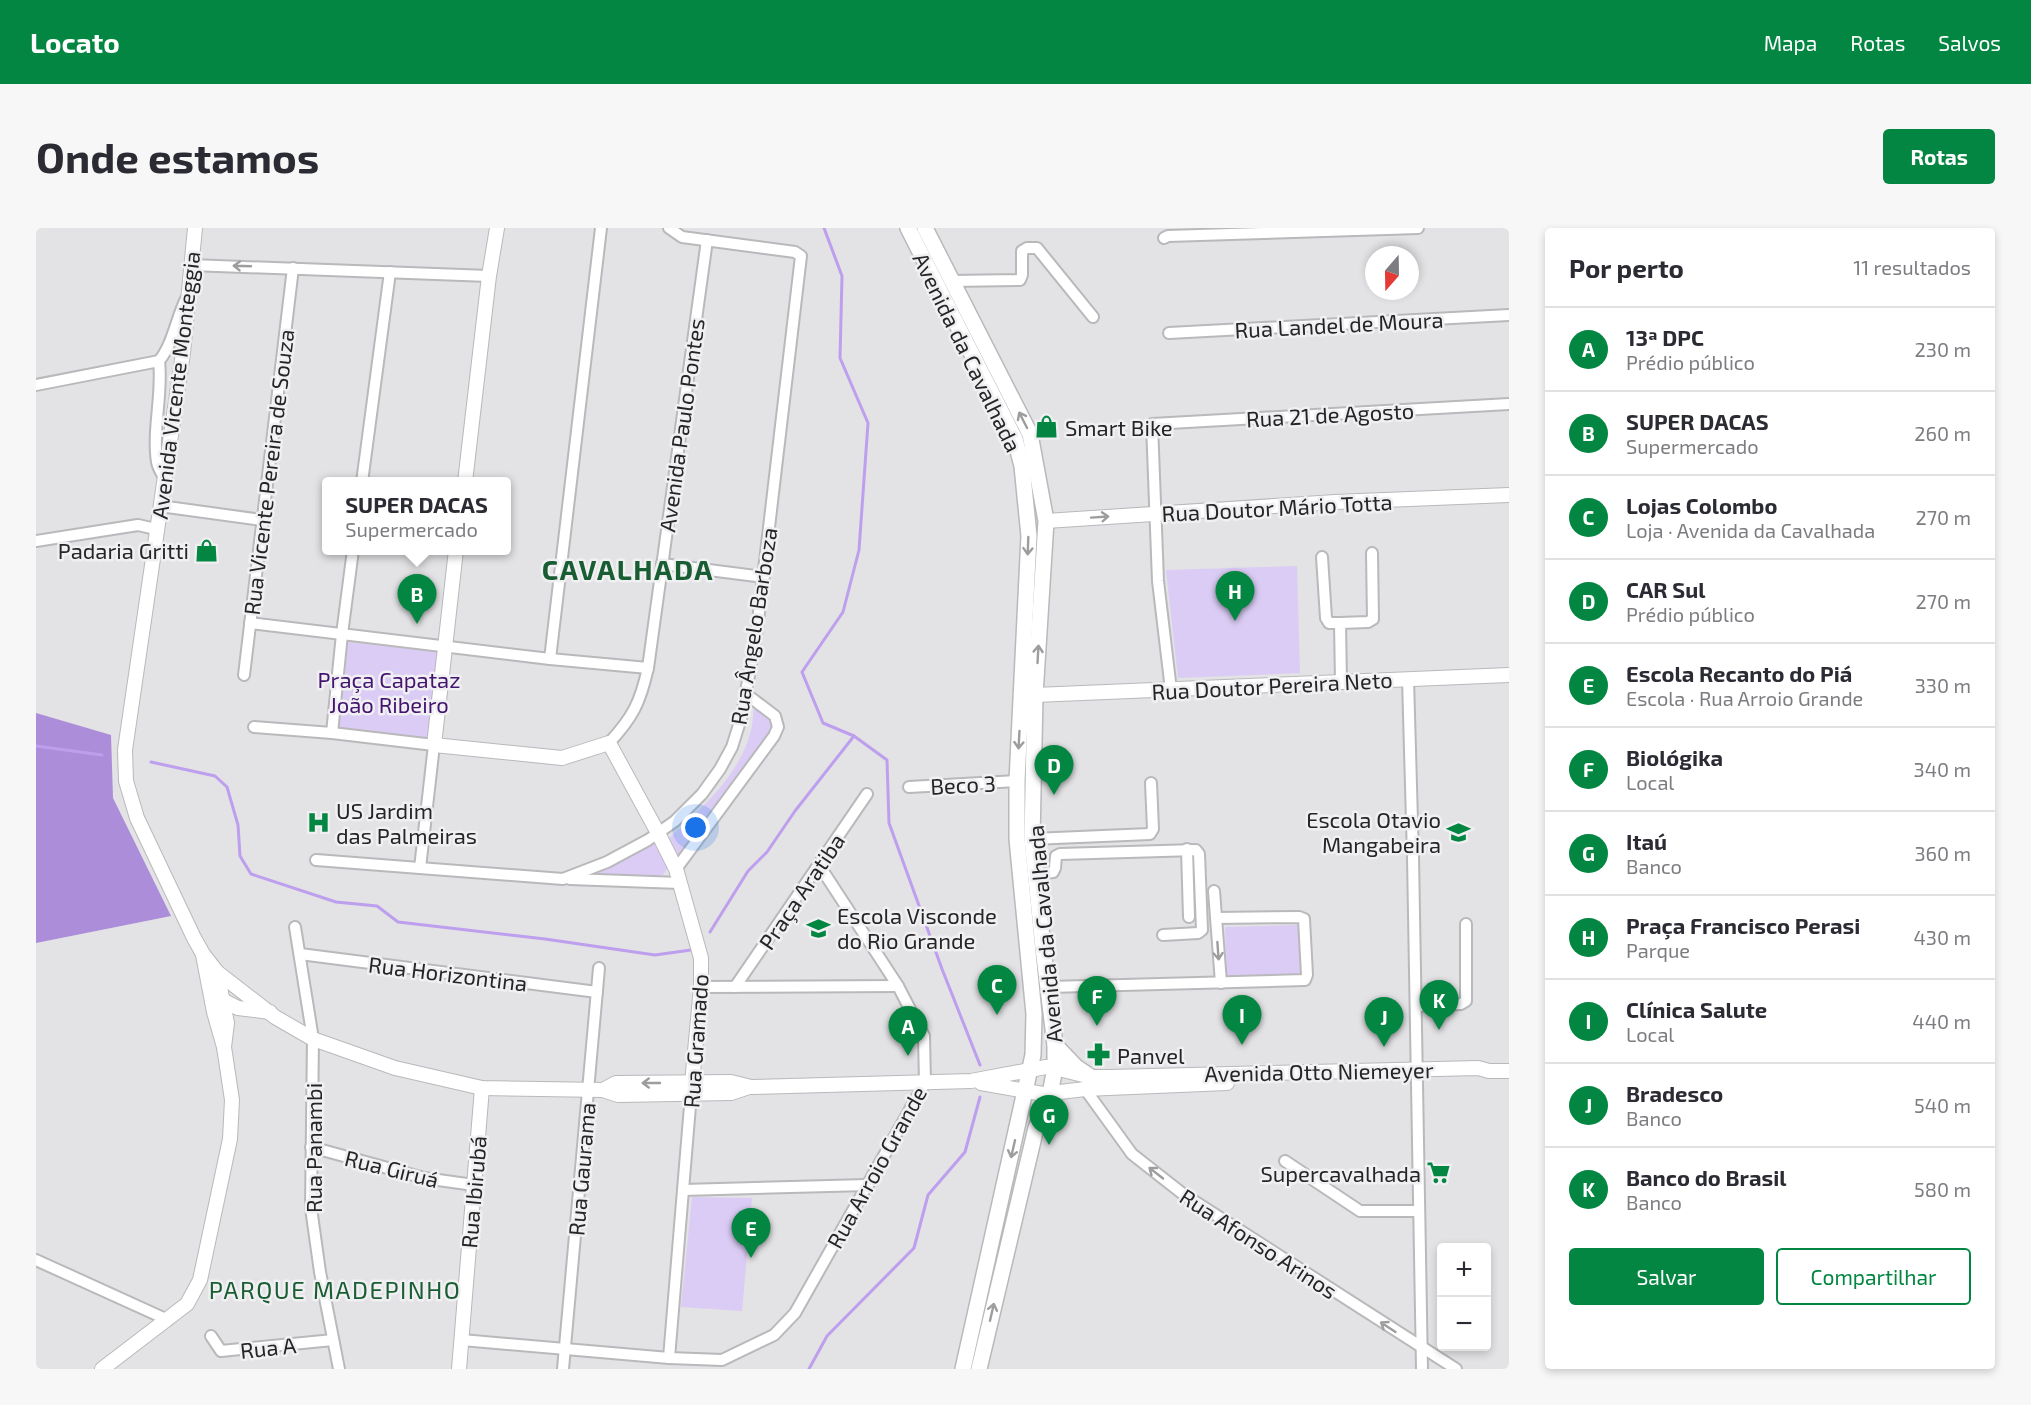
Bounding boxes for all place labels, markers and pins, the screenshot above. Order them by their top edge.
shop icon: Smart Bike [1034,414,1060,440]
place label: Smart Bike [1065,414,1173,440]
place label: Padaria Gritti [58,537,189,563]
shop icon: Padaria Gritti [194,537,220,563]
pin: H [1216,572,1254,621]
pin: B [398,574,436,624]
pin: D [1034,746,1074,795]
place label: US Jardim das Palmeiras [336,797,477,848]
place label: Escola Otavio Mangabeira [1306,806,1441,857]
hospital icon: US Jardim das Palmeiras [305,810,331,836]
school or university icon: Escola Otavio Mangabeira [1446,819,1472,845]
place label: Escola Visconde do Rio Grande [837,902,997,953]
school or university icon: Escola Visconde do Rio Grande [806,915,832,941]
pin: C [978,966,1016,1015]
pin: F [1078,976,1116,1026]
pin: K [1420,980,1458,1030]
pin: I [1222,996,1262,1045]
pin: J [1364,998,1404,1047]
pin: A [888,1006,928,1056]
pharmacy icon: Panvel [1086,1042,1112,1068]
place label: Panvel [1117,1042,1185,1068]
pin: G [1030,1096,1068,1145]
place label: Supercavalhada [1260,1160,1421,1186]
supermarket icon: Supercavalhada [1426,1160,1452,1186]
pin: E [732,1208,770,1258]

